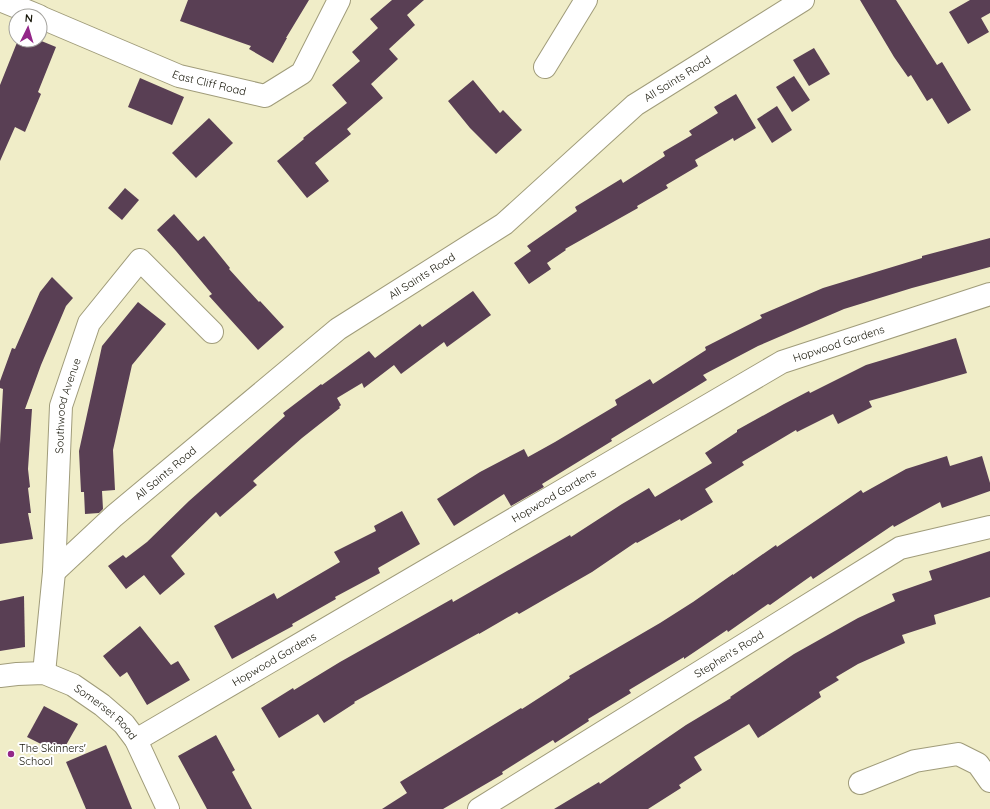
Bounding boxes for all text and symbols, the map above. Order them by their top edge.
north arrow [8,8,48,48]
text: N [24,11,34,25]
street label: All Saints Road [641,53,713,105]
street label: East Cliff Road [170,67,247,98]
street label: All Saints Road [386,250,458,302]
street label: Hopwood Gardens [791,322,886,365]
street label: Southwood Avenue [52,356,84,454]
street label: All Saints Road [132,443,199,503]
street label: Hopwood Gardens [509,465,598,526]
street label: Stephen's Road [692,627,766,681]
street label: Hopwood Gardens [229,629,319,689]
street label: Somerset Road [72,681,140,742]
place label: The Skinners' School [19,741,86,768]
marker: The Skinners' School [6,749,16,759]

